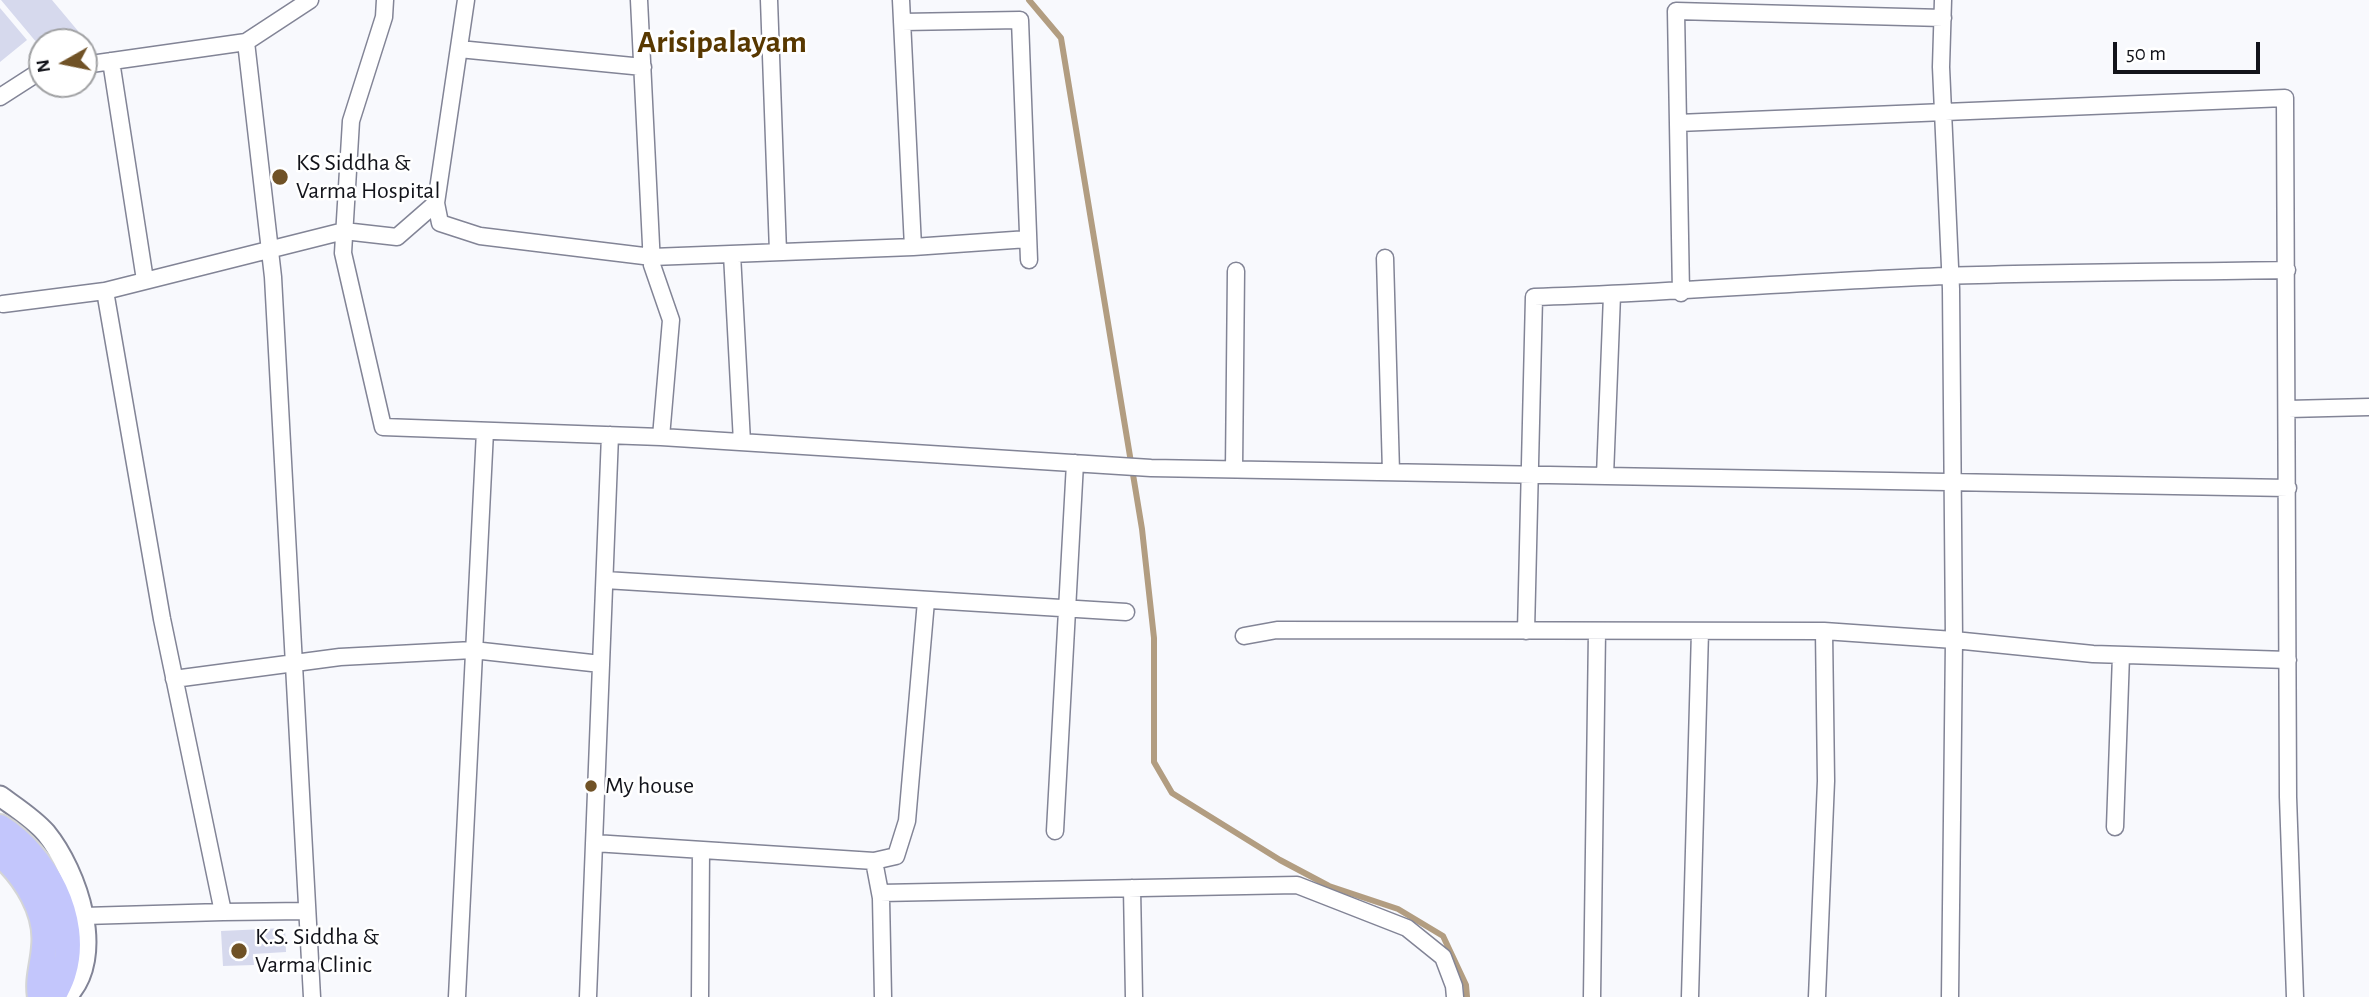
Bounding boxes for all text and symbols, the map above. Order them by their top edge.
district label: Arisipalayam [637,23,807,61]
north arrow [28,28,98,98]
scale bar [2117,28,2264,72]
text: 50 m [2126,43,2166,64]
text: N [33,58,54,74]
place label: KS Siddha & Varma Hospital [296,149,440,205]
marker: KS Siddha & Varma Hospital [270,167,290,187]
place label: My house [605,772,694,800]
marker: My house [583,778,599,794]
place label: K.S. Siddha & Varma Clinic [255,923,379,979]
marker: K.S. Siddha & Varma Clinic [229,941,249,961]

